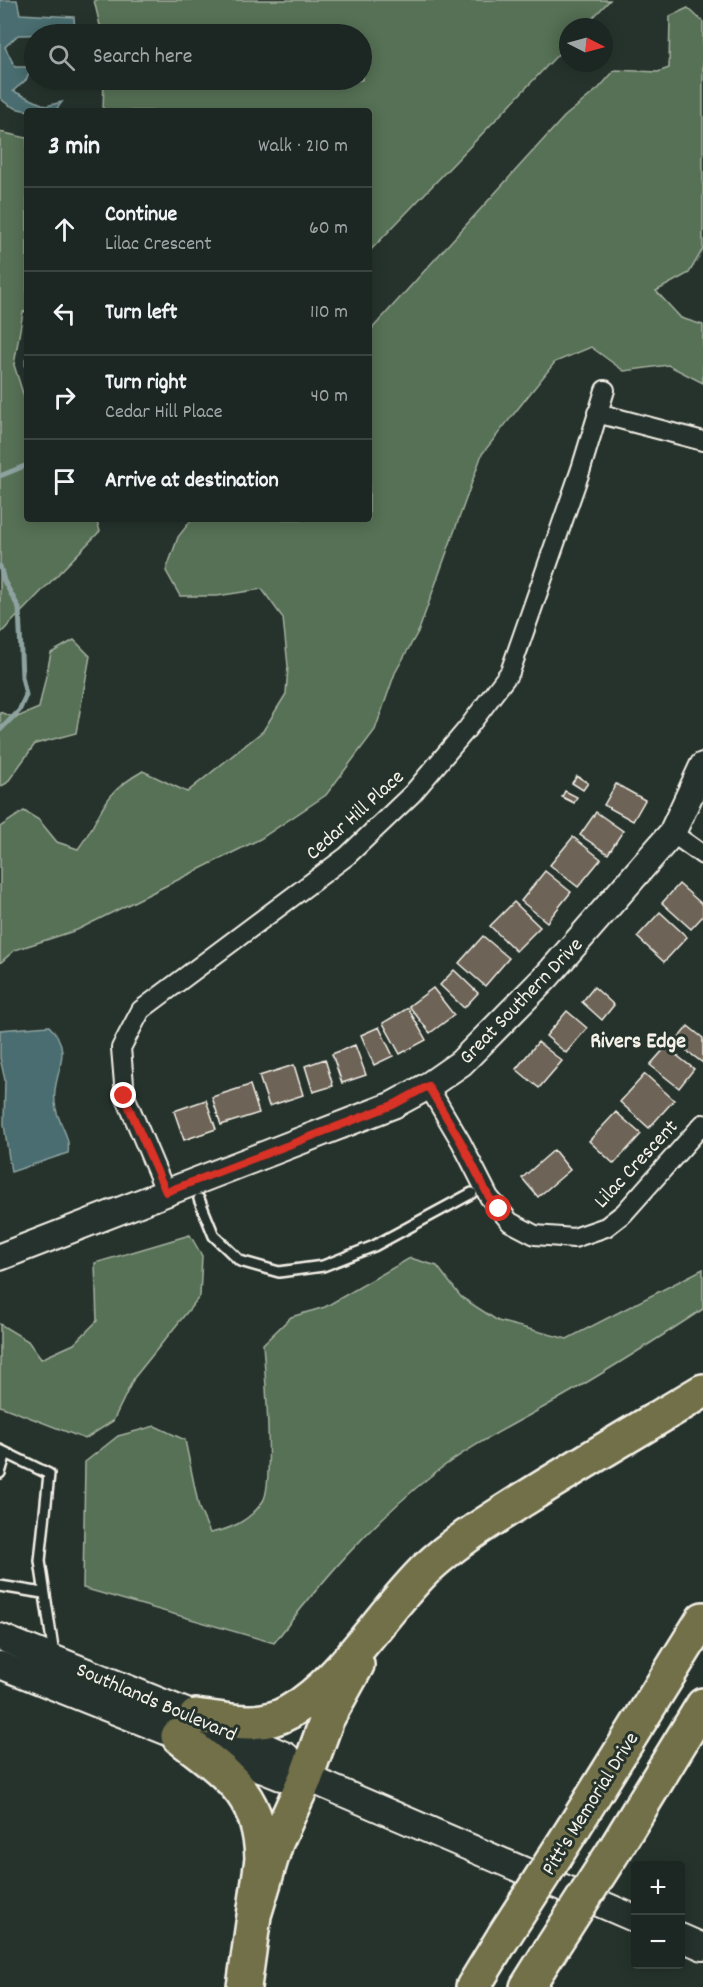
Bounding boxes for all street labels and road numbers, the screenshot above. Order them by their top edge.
street label: Cedar Hill Place [300,764,412,869]
street label: Great Southern Drive [453,932,591,1073]
street label: Lilac Crescent [588,1114,686,1216]
street label: Southlands Boulevard [71,1656,241,1751]
street label: Pitt's Memorial Drive [535,1727,648,1882]

